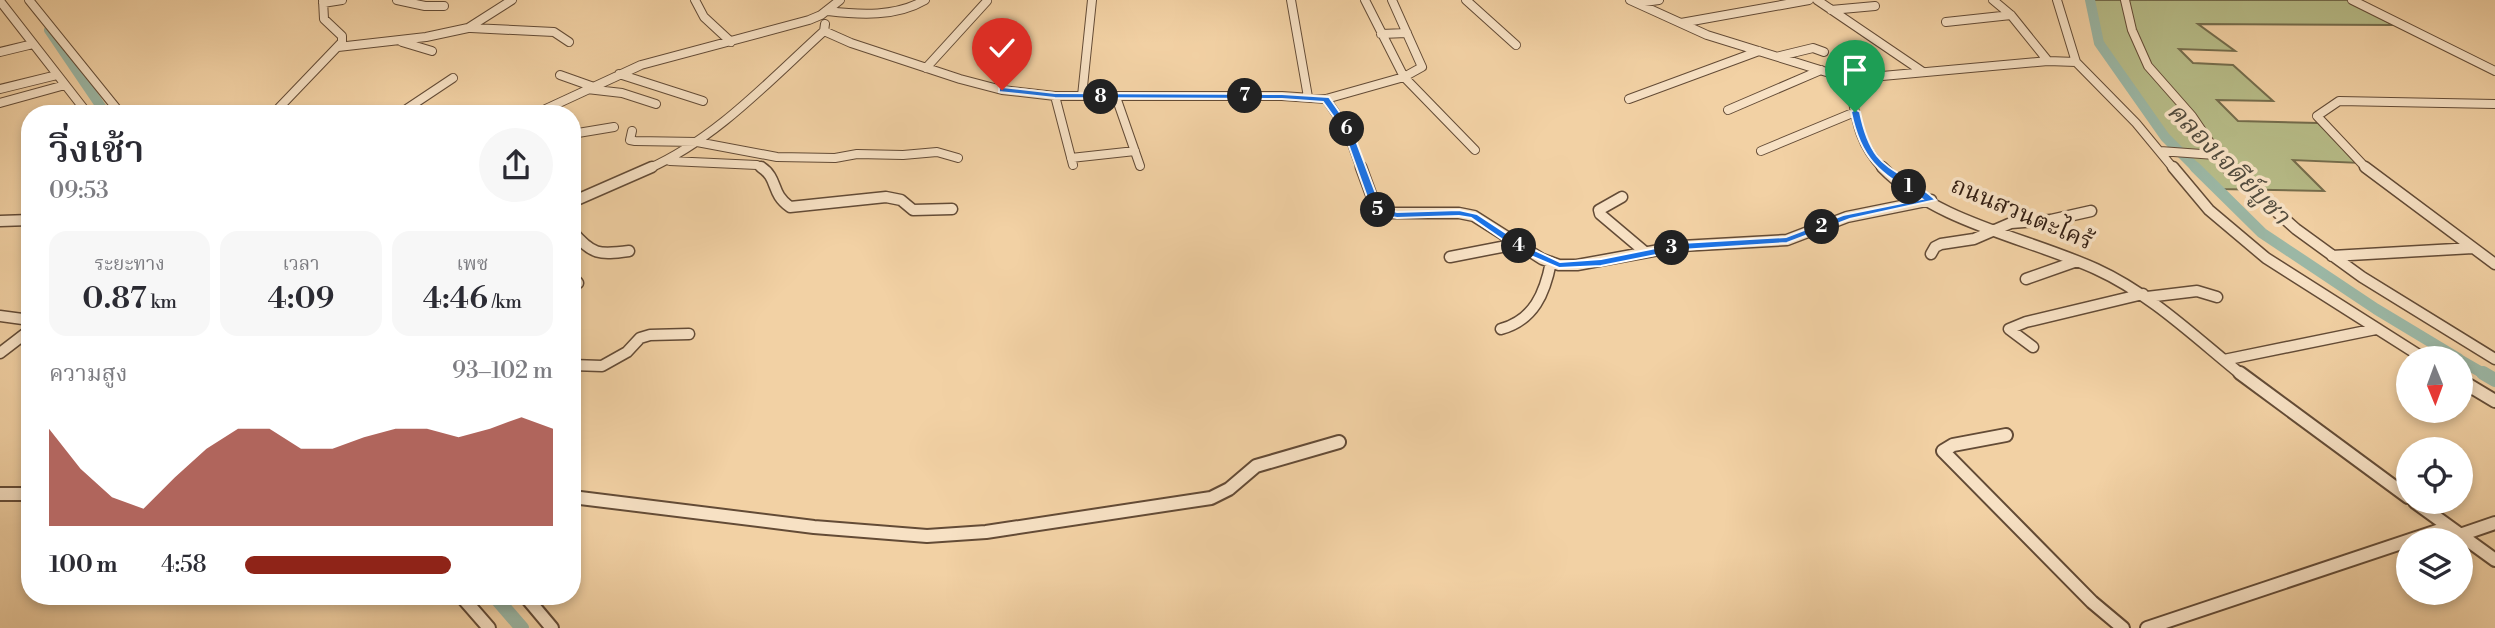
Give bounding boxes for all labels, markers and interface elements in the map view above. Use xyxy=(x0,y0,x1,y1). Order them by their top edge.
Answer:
pin xyxy=(972,18,1032,90)
icon: check xyxy=(983,29,1021,67)
pin xyxy=(1825,40,1885,112)
icon: arrive xyxy=(1836,51,1874,89)
pin: 7 xyxy=(1228,78,1262,114)
pin: 8 xyxy=(1084,80,1118,114)
text: 7 xyxy=(1239,83,1250,107)
text: 8 xyxy=(1094,84,1107,108)
water label: คลองเจดีย์บูชา xyxy=(2160,96,2297,232)
pin: 6 xyxy=(1330,111,1364,146)
text: 6 xyxy=(1341,116,1352,140)
text: วิ่งเช้า xyxy=(49,127,144,174)
button: share xyxy=(479,128,553,202)
street label: ถนนสวนตะไคร้ xyxy=(1946,167,2099,257)
pin: 1 xyxy=(1892,170,1926,204)
text: 1 xyxy=(1904,174,1913,198)
text: 09:53 xyxy=(49,177,109,205)
pin: 5 xyxy=(1360,192,1396,228)
text: 5 xyxy=(1372,197,1383,221)
pin: 2 xyxy=(1804,210,1840,244)
text: 2 xyxy=(1816,214,1827,238)
pin: 4 xyxy=(1502,229,1536,264)
pin: 3 xyxy=(1654,230,1690,266)
text: 4 xyxy=(1512,233,1525,257)
text: 3 xyxy=(1666,235,1677,259)
text: ระยะทาง xyxy=(95,252,165,276)
text: เวลา xyxy=(282,252,320,276)
text: เพซ xyxy=(456,252,488,276)
text: 0.87 xyxy=(82,280,146,318)
text: 4:09 xyxy=(268,280,334,318)
text: 4:46 xyxy=(423,280,488,318)
text: km xyxy=(146,290,177,314)
text: /km xyxy=(488,290,522,314)
north arrow xyxy=(2396,346,2473,424)
map controls xyxy=(2396,346,2473,605)
text: 93–102 m xyxy=(452,357,553,385)
text: ความสูง xyxy=(49,360,127,388)
button: locate xyxy=(2396,437,2473,514)
button: layers xyxy=(2396,528,2473,605)
text: 100 m xyxy=(49,551,117,579)
text: 4:58 xyxy=(161,551,207,579)

